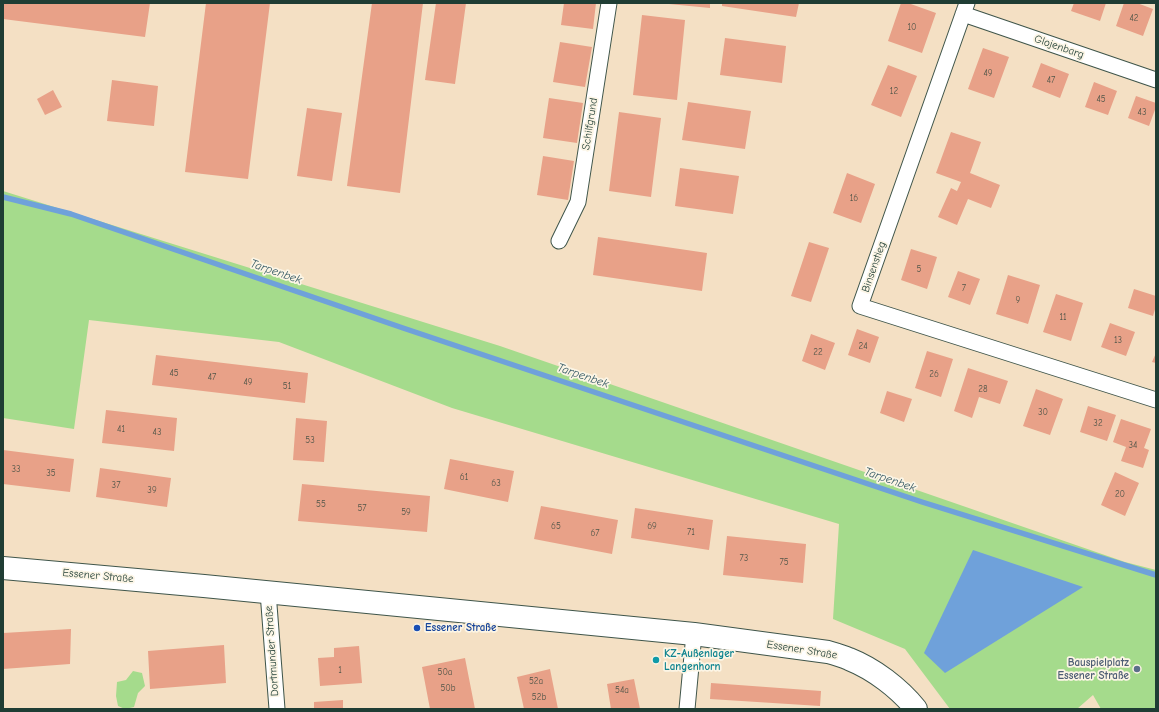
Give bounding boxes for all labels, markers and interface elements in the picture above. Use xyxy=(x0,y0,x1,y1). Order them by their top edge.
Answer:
house number: 42 xyxy=(1129,13,1139,23)
house number: 10 xyxy=(907,22,917,32)
street label: Glojenbarg xyxy=(1032,32,1086,62)
house number: 49 xyxy=(983,68,993,78)
house number: 47 xyxy=(1047,75,1055,85)
house number: 12 xyxy=(890,86,898,96)
house number: 45 xyxy=(1096,94,1106,104)
street label: Schilfgrund xyxy=(579,97,601,151)
house number: 43 xyxy=(1138,107,1146,117)
house number: 16 xyxy=(850,193,858,203)
street label: Binsenstieg xyxy=(859,240,889,294)
water label: Tarpenbek xyxy=(248,256,304,288)
house number: 5 xyxy=(917,264,921,274)
house number: 7 xyxy=(962,283,966,293)
house number: 9 xyxy=(1016,295,1020,305)
house number: 11 xyxy=(1059,312,1067,322)
house number: 13 xyxy=(1114,335,1122,345)
house number: 24 xyxy=(858,341,868,351)
house number: 22 xyxy=(813,347,823,357)
water label: Tarpenbek xyxy=(555,360,611,392)
house number: 45 xyxy=(169,368,179,378)
house number: 26 xyxy=(929,369,939,379)
house number: 47 xyxy=(208,372,216,382)
house number: 49 xyxy=(243,377,253,387)
house number: 51 xyxy=(283,381,291,391)
house number: 28 xyxy=(978,384,988,394)
house number: 30 xyxy=(1038,407,1048,417)
house number: 32 xyxy=(1093,418,1103,428)
house number: 41 xyxy=(117,424,125,434)
house number: 43 xyxy=(153,427,161,437)
house number: 53 xyxy=(305,435,315,445)
house number: 34 xyxy=(1129,440,1137,450)
house number: 33 xyxy=(11,464,21,474)
water label: Tarpenbek xyxy=(862,464,918,496)
house number: 35 xyxy=(46,468,56,478)
house number: 61 xyxy=(460,472,468,482)
house number: 63 xyxy=(491,478,501,488)
house number: 37 xyxy=(112,480,120,490)
house number: 39 xyxy=(147,485,157,495)
house number: 20 xyxy=(1115,489,1125,499)
house number: 55 xyxy=(316,499,326,509)
house number: 57 xyxy=(357,503,367,513)
house number: 59 xyxy=(401,507,411,517)
house number: 65 xyxy=(551,521,561,531)
house number: 69 xyxy=(647,521,657,531)
house number: 71 xyxy=(687,527,695,537)
house number: 67 xyxy=(590,528,600,538)
house number: 73 xyxy=(740,553,748,563)
house number: 75 xyxy=(779,557,789,567)
street label: Essener Straße xyxy=(62,566,134,586)
street label: Dortmunder Straße xyxy=(262,605,282,697)
place label: Essener Straße xyxy=(425,621,496,635)
marker: Essener Straße xyxy=(412,623,422,633)
street label: Essener Straße xyxy=(766,638,838,662)
place label: KZ-Außenlager Langenhorn xyxy=(664,647,734,673)
marker: KZ-Außenlager Langenhorn xyxy=(651,655,661,665)
place label: Bauspielplatz Essener Straße xyxy=(1058,656,1129,682)
marker: Bauspielplatz Essener Straße xyxy=(1132,664,1142,674)
house number: 1 xyxy=(338,665,342,675)
house number: 50a xyxy=(437,667,453,677)
house number: 52a xyxy=(529,676,543,686)
house number: 50b xyxy=(440,683,456,693)
house number: 54a xyxy=(615,685,629,695)
house number: 52b xyxy=(532,692,546,702)

